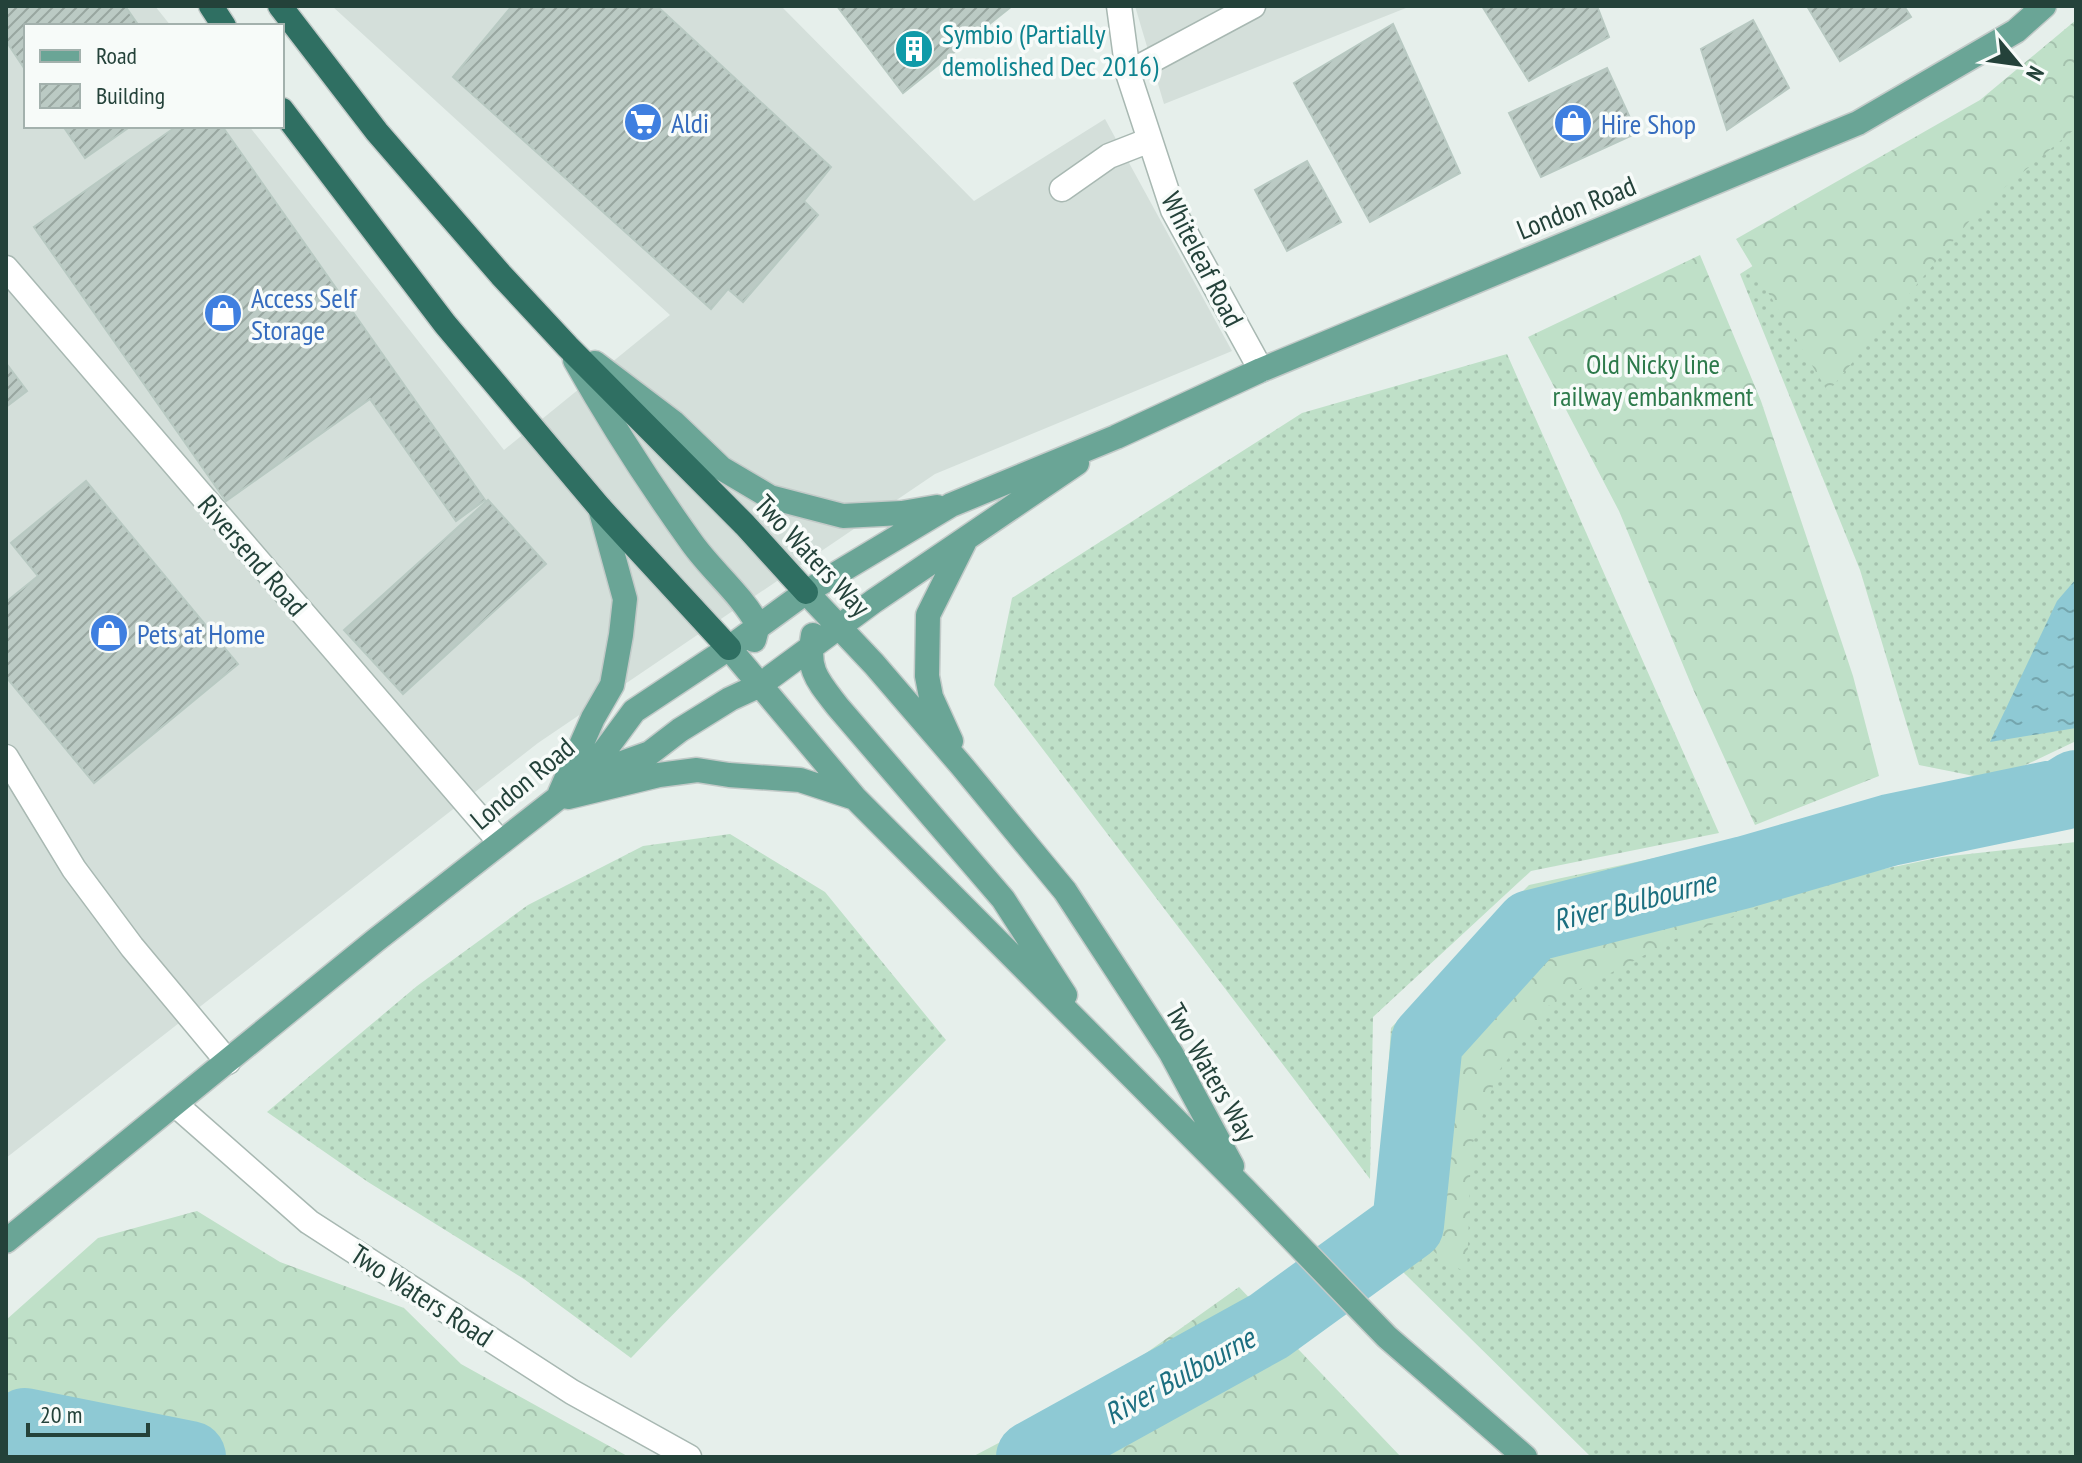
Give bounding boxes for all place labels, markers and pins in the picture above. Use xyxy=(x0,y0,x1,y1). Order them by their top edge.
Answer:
place label: Symbio (Partially demolished Dec 2016) xyxy=(942,15,1159,84)
building icon: Symbio (Partially demolished Dec 2016) xyxy=(893,28,935,70)
supermarket icon: Aldi xyxy=(622,101,664,143)
shop icon: Hire Shop xyxy=(1552,102,1594,144)
place label: Aldi xyxy=(671,104,709,141)
place label: Hire Shop xyxy=(1601,105,1696,142)
place label: Access Self Storage xyxy=(251,279,358,348)
shop icon: Access Self Storage xyxy=(202,292,244,334)
shop icon: Pets at Home xyxy=(88,612,130,654)
place label: Pets at Home xyxy=(137,615,265,652)

